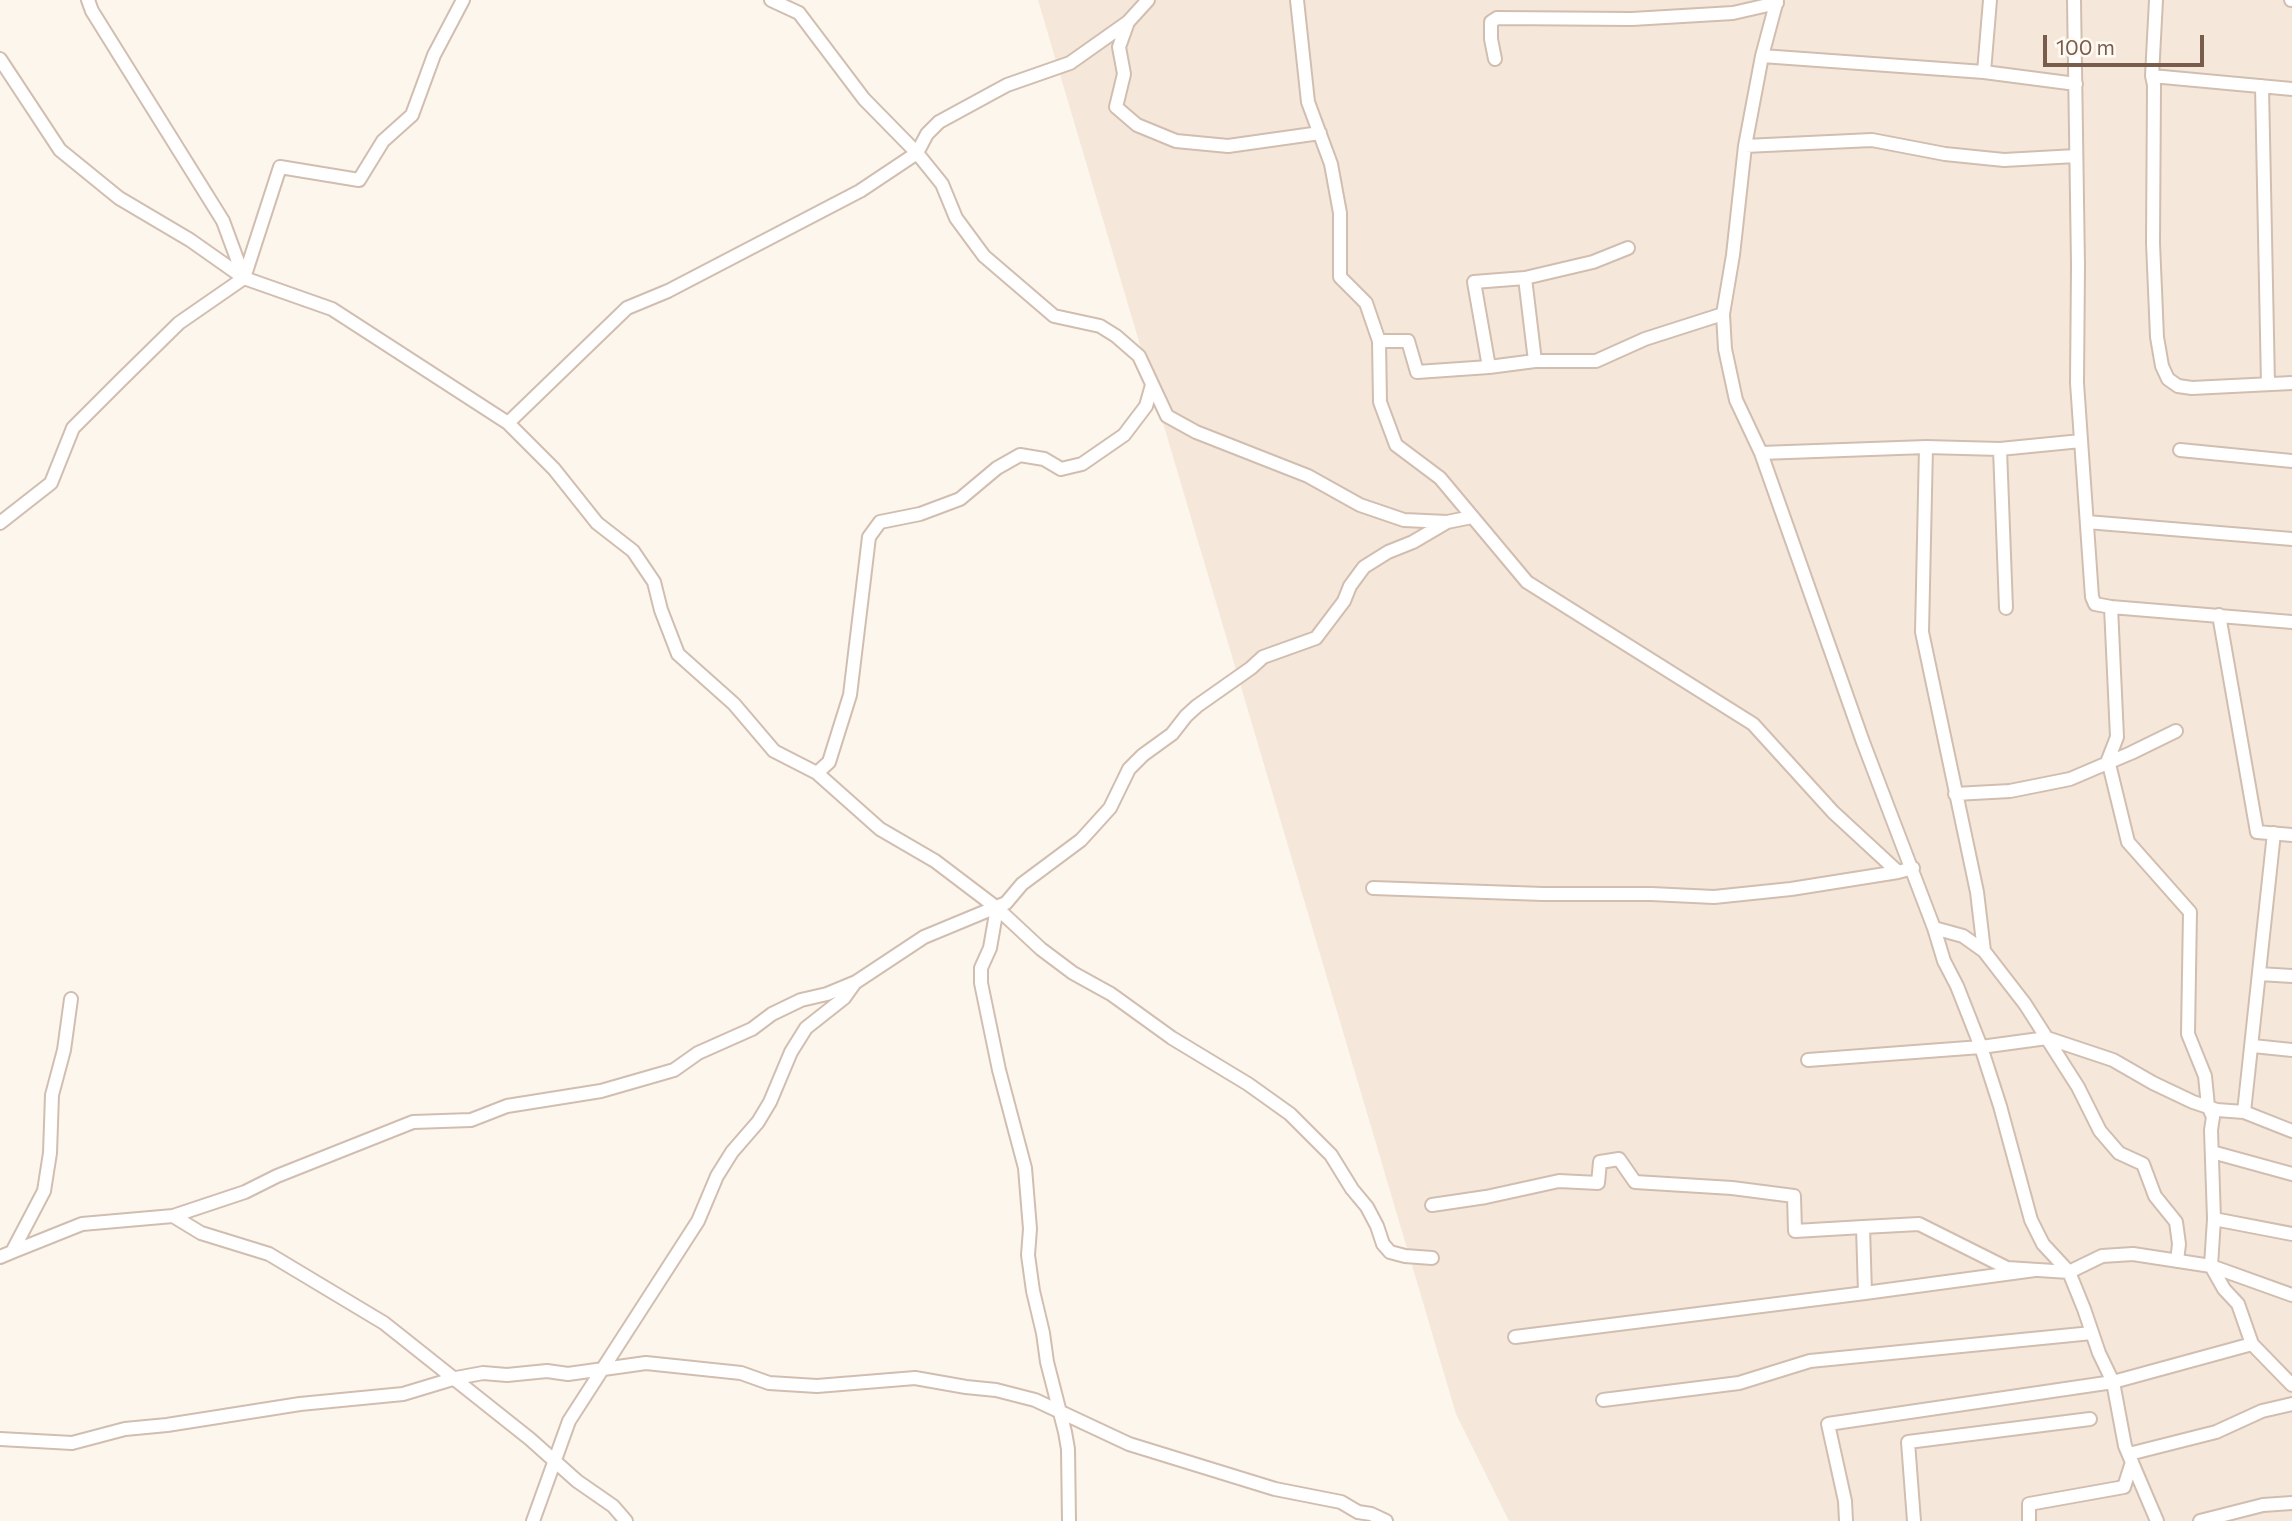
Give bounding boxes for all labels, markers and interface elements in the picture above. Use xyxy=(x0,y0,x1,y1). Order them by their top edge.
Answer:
scale bar xyxy=(2047,21,2208,65)
text: 100 m xyxy=(2056,34,2115,59)

